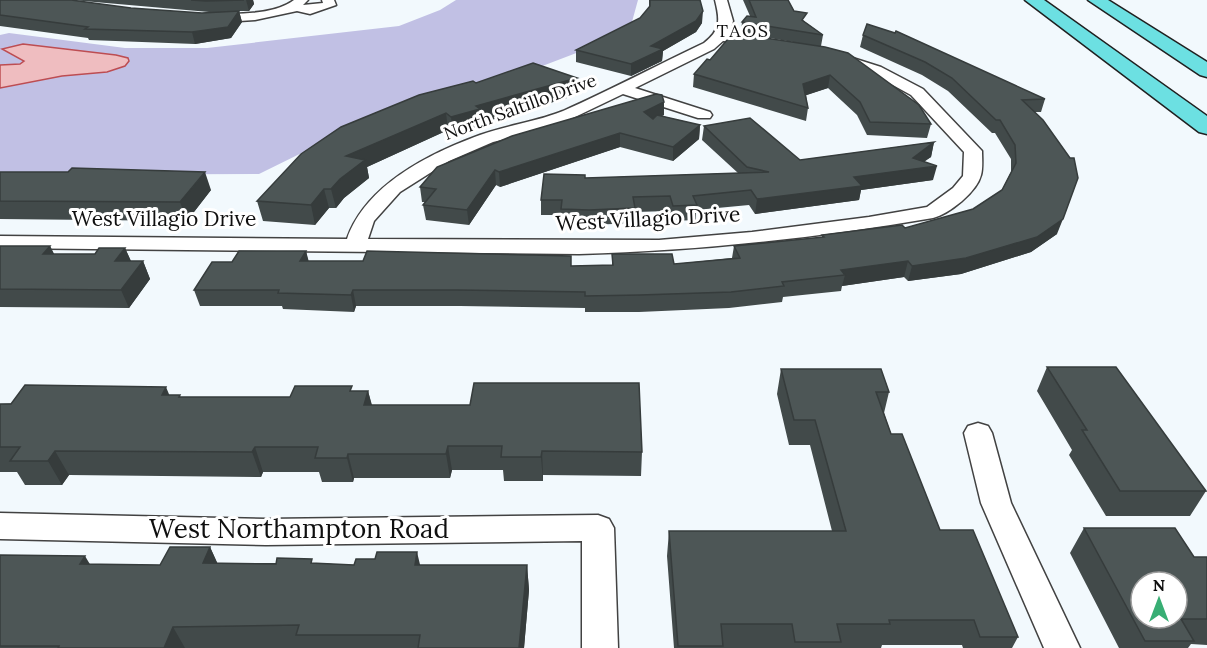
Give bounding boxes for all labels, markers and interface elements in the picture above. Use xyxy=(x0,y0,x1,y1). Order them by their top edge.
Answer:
district label: TAOS xyxy=(717,19,769,42)
street label: North Saltillo Drive xyxy=(440,68,600,145)
street label: West Villagio Drive xyxy=(555,200,741,237)
street label: West Villagio Drive xyxy=(72,205,256,232)
street label: West Northampton Road xyxy=(149,512,449,545)
north arrow xyxy=(1129,570,1189,630)
text: N xyxy=(1153,575,1165,595)

